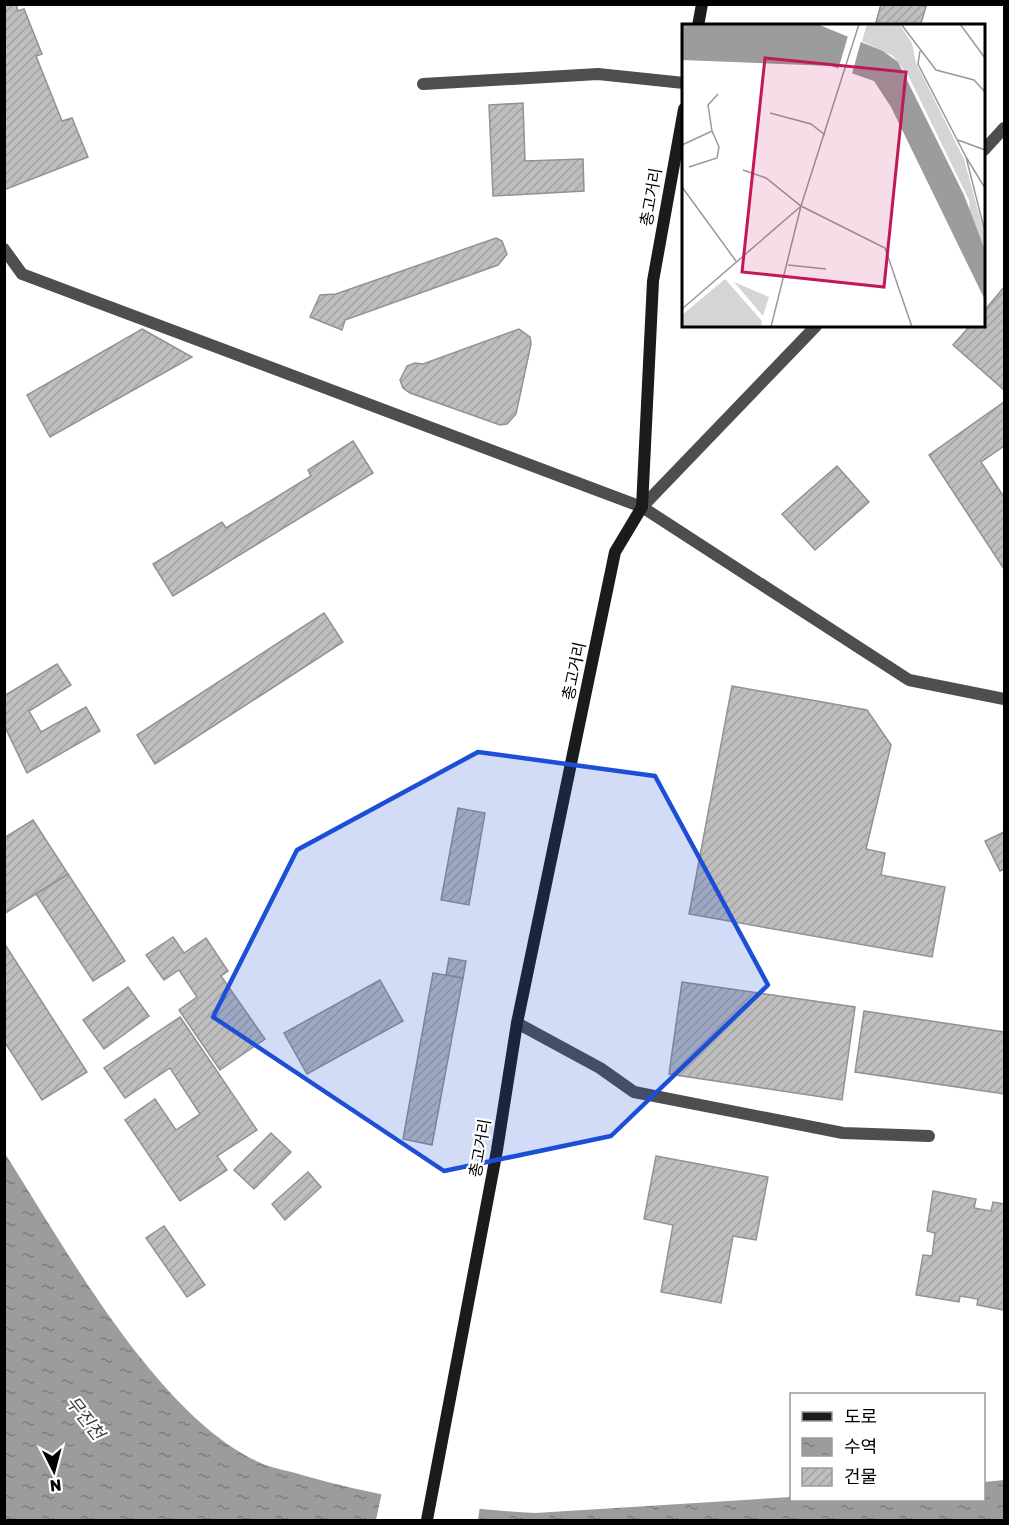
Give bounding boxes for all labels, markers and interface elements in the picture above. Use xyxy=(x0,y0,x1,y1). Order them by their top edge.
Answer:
inset map xyxy=(682,24,985,327)
street label: 총고거리 xyxy=(637,166,665,228)
street label: 총고거리 xyxy=(559,640,589,702)
street label: 총고거리 xyxy=(466,1117,494,1179)
water label: 무진천 xyxy=(61,1392,110,1446)
legend xyxy=(790,1393,985,1501)
text: 도로 xyxy=(844,1406,877,1428)
text: 수역 xyxy=(844,1436,877,1458)
north arrow xyxy=(24,1441,84,1501)
text: 건물 xyxy=(844,1466,877,1488)
text: N xyxy=(49,1475,62,1495)

